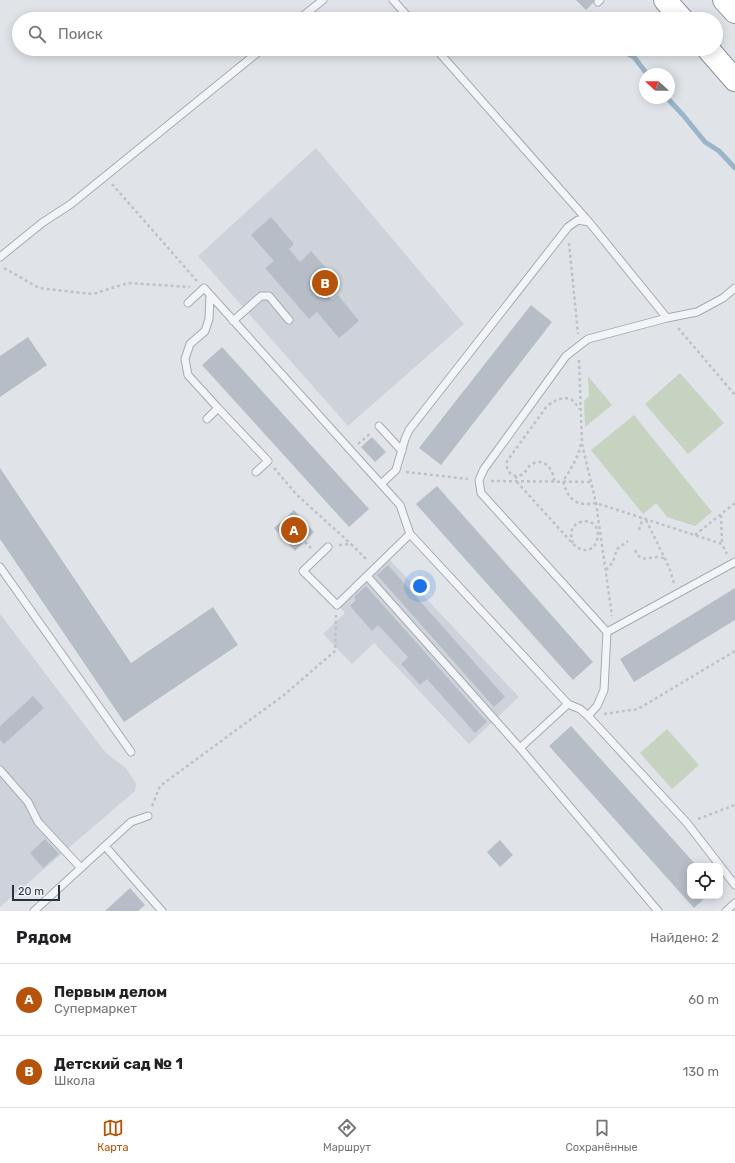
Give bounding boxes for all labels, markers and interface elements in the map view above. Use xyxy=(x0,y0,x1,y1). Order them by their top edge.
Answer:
search box xyxy=(12,12,723,56)
icon: search xyxy=(26,23,48,45)
text: Поиск xyxy=(58,25,103,43)
north arrow xyxy=(639,68,675,104)
pin: B xyxy=(312,268,338,298)
pin: A xyxy=(281,515,307,545)
your location xyxy=(410,576,430,596)
map controls xyxy=(687,863,723,899)
button: locate xyxy=(687,863,723,899)
scale bar xyxy=(12,883,60,902)
text: 20 m xyxy=(18,885,44,898)
text: Рядом xyxy=(16,927,72,947)
text: Найдено: 2 xyxy=(650,930,719,945)
text: Первым делом xyxy=(54,983,167,1001)
text: A xyxy=(24,992,34,1007)
text: 60 m xyxy=(688,992,719,1007)
text: Супермаркет xyxy=(54,1001,137,1016)
text: Детский сад № 1 xyxy=(54,1055,183,1073)
text: B xyxy=(24,1064,34,1079)
text: 130 m xyxy=(683,1064,719,1079)
text: Школа xyxy=(54,1073,95,1088)
tab: Карта xyxy=(97,1117,129,1154)
tab: Маршрут xyxy=(323,1117,371,1154)
tab: Сохранённые xyxy=(565,1117,638,1154)

